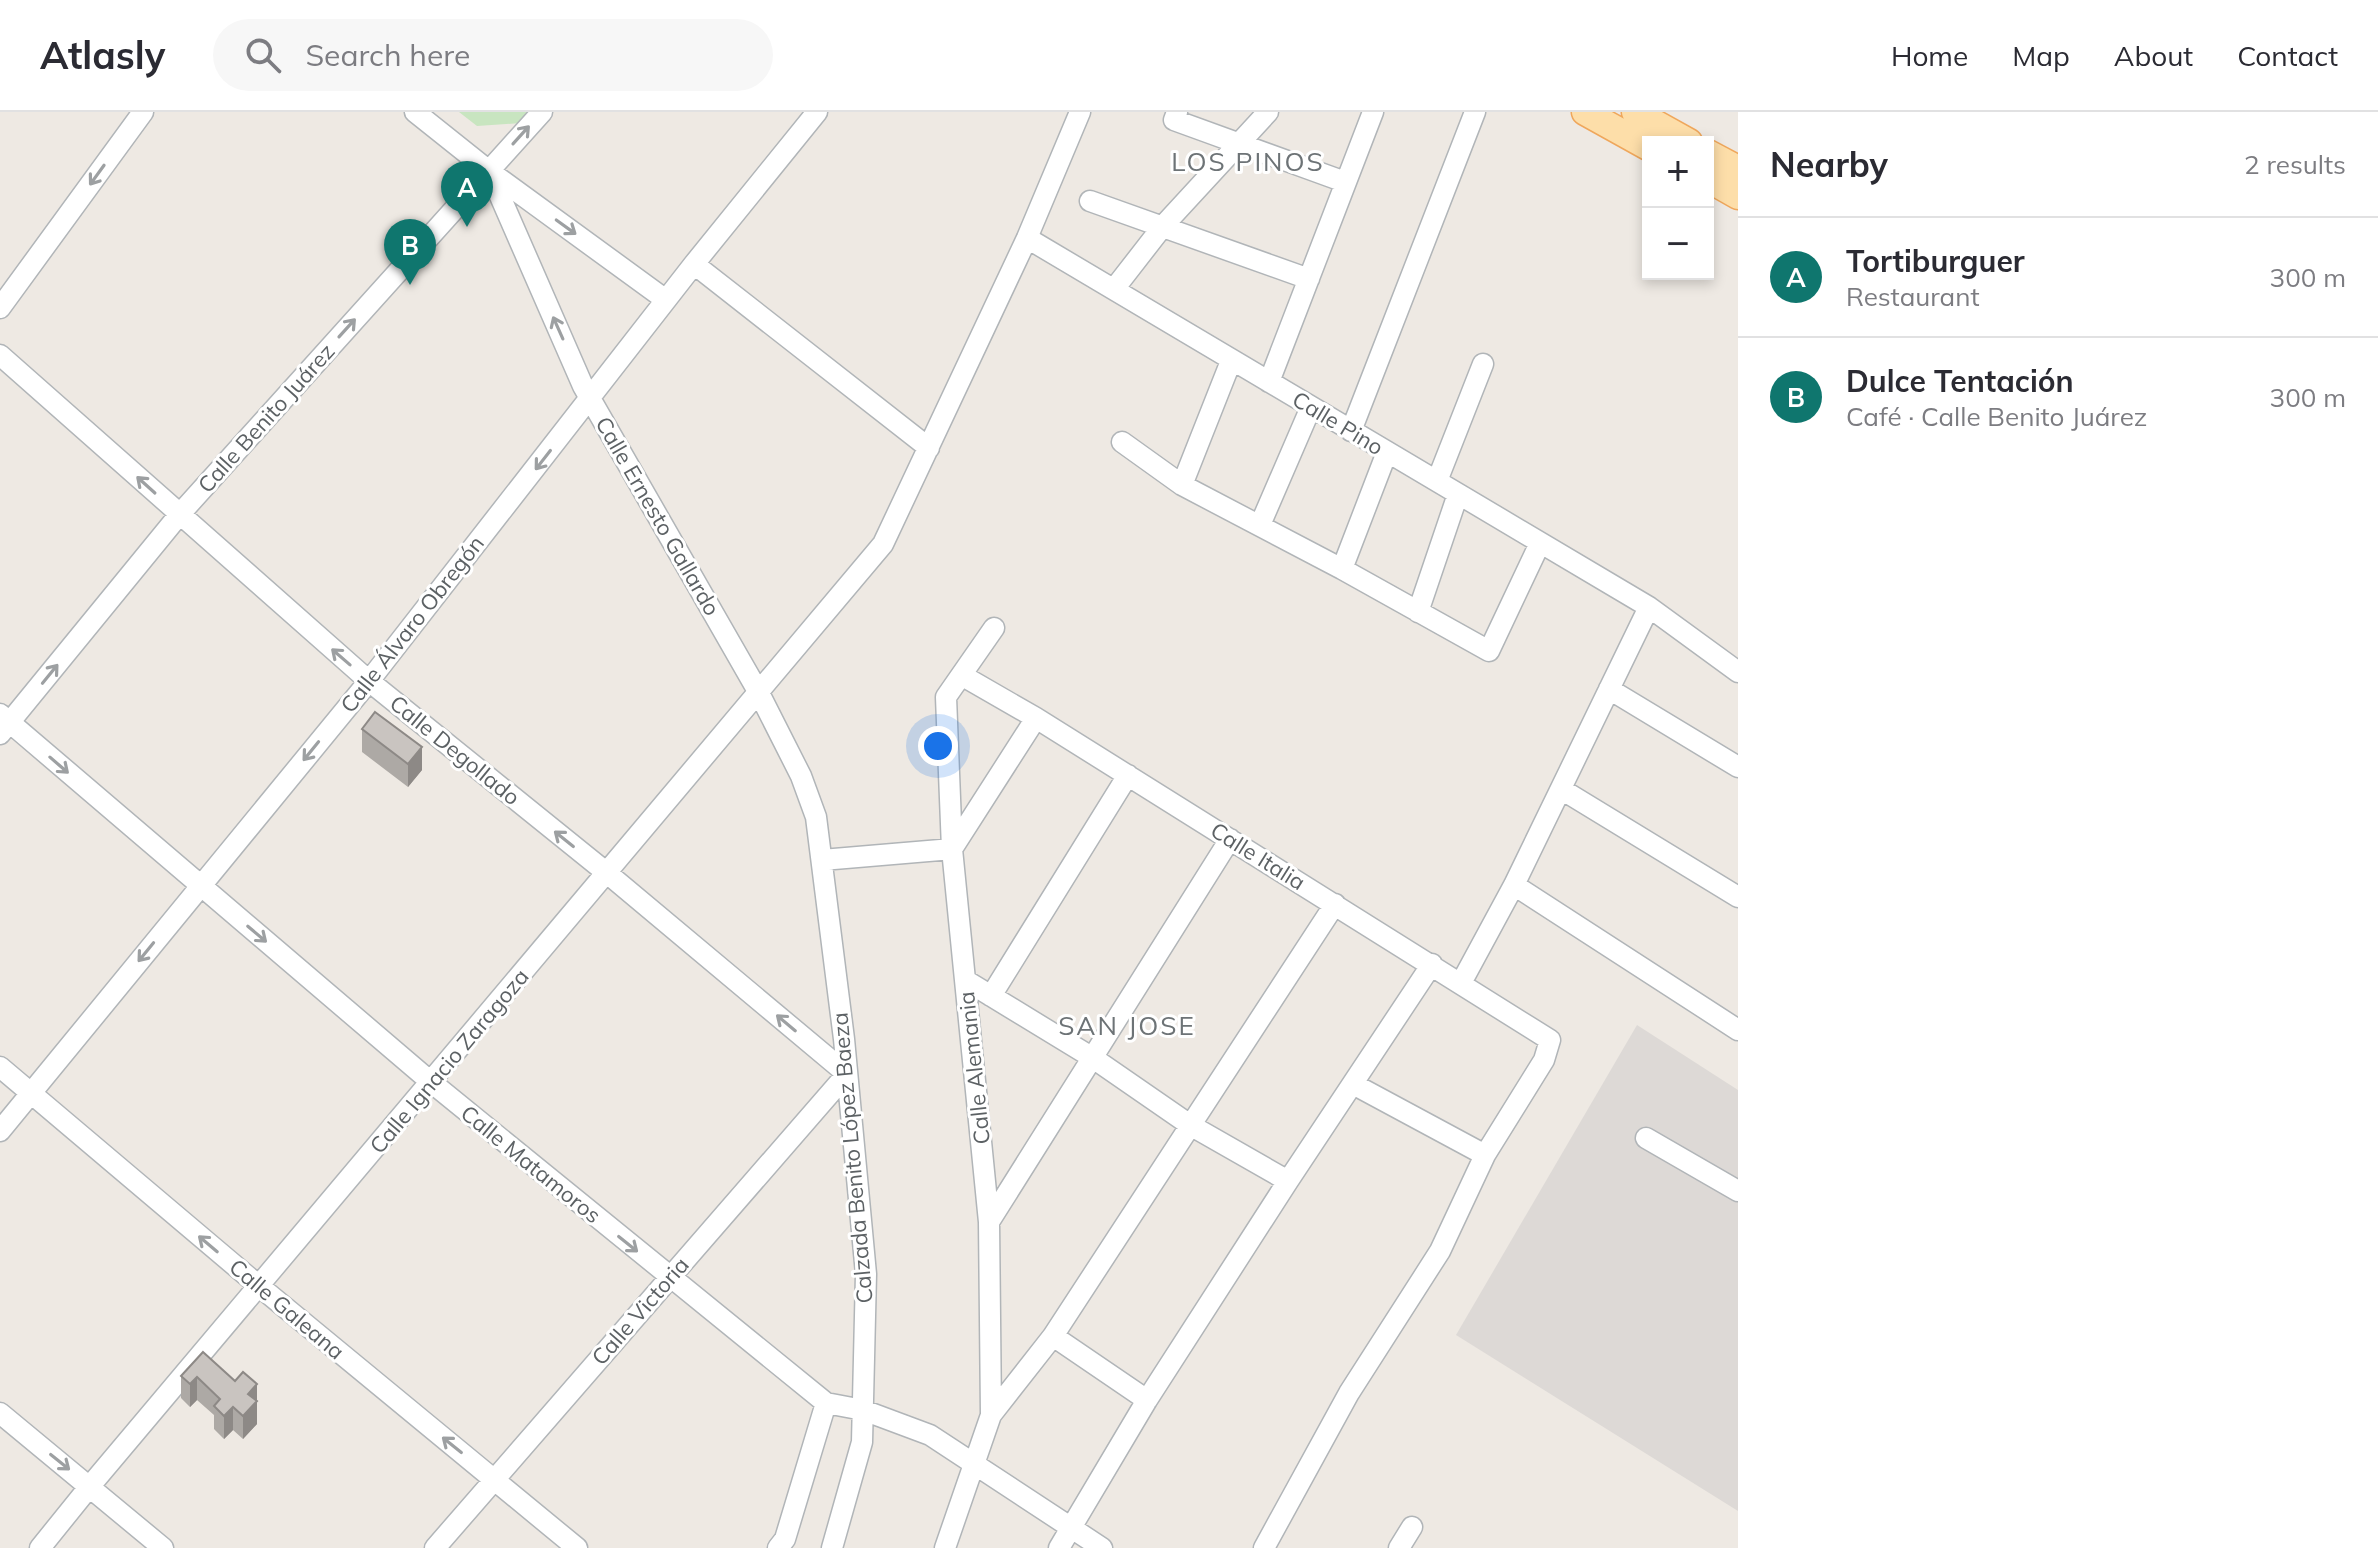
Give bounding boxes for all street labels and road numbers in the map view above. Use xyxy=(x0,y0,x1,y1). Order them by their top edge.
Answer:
street label: Calle Benito Juárez xyxy=(192,338,340,498)
street label: Calle Pino xyxy=(1287,385,1389,461)
street label: Calle Ernesto Gallardo xyxy=(590,412,726,620)
street label: Calle Álvaro Obregón xyxy=(334,530,490,718)
street label: Calle Degollado xyxy=(384,689,526,811)
street label: Calle Italia xyxy=(1205,816,1311,896)
street label: Calle Ignacio Zaragoza xyxy=(363,963,535,1159)
street label: Calle Alemania xyxy=(952,990,996,1146)
street label: Calzada Benito López Baeza xyxy=(825,1011,879,1305)
street label: Calle Matamoros xyxy=(455,1099,607,1229)
street label: Calle Victoria xyxy=(585,1251,695,1371)
street label: Calle Galeana xyxy=(224,1253,350,1365)

